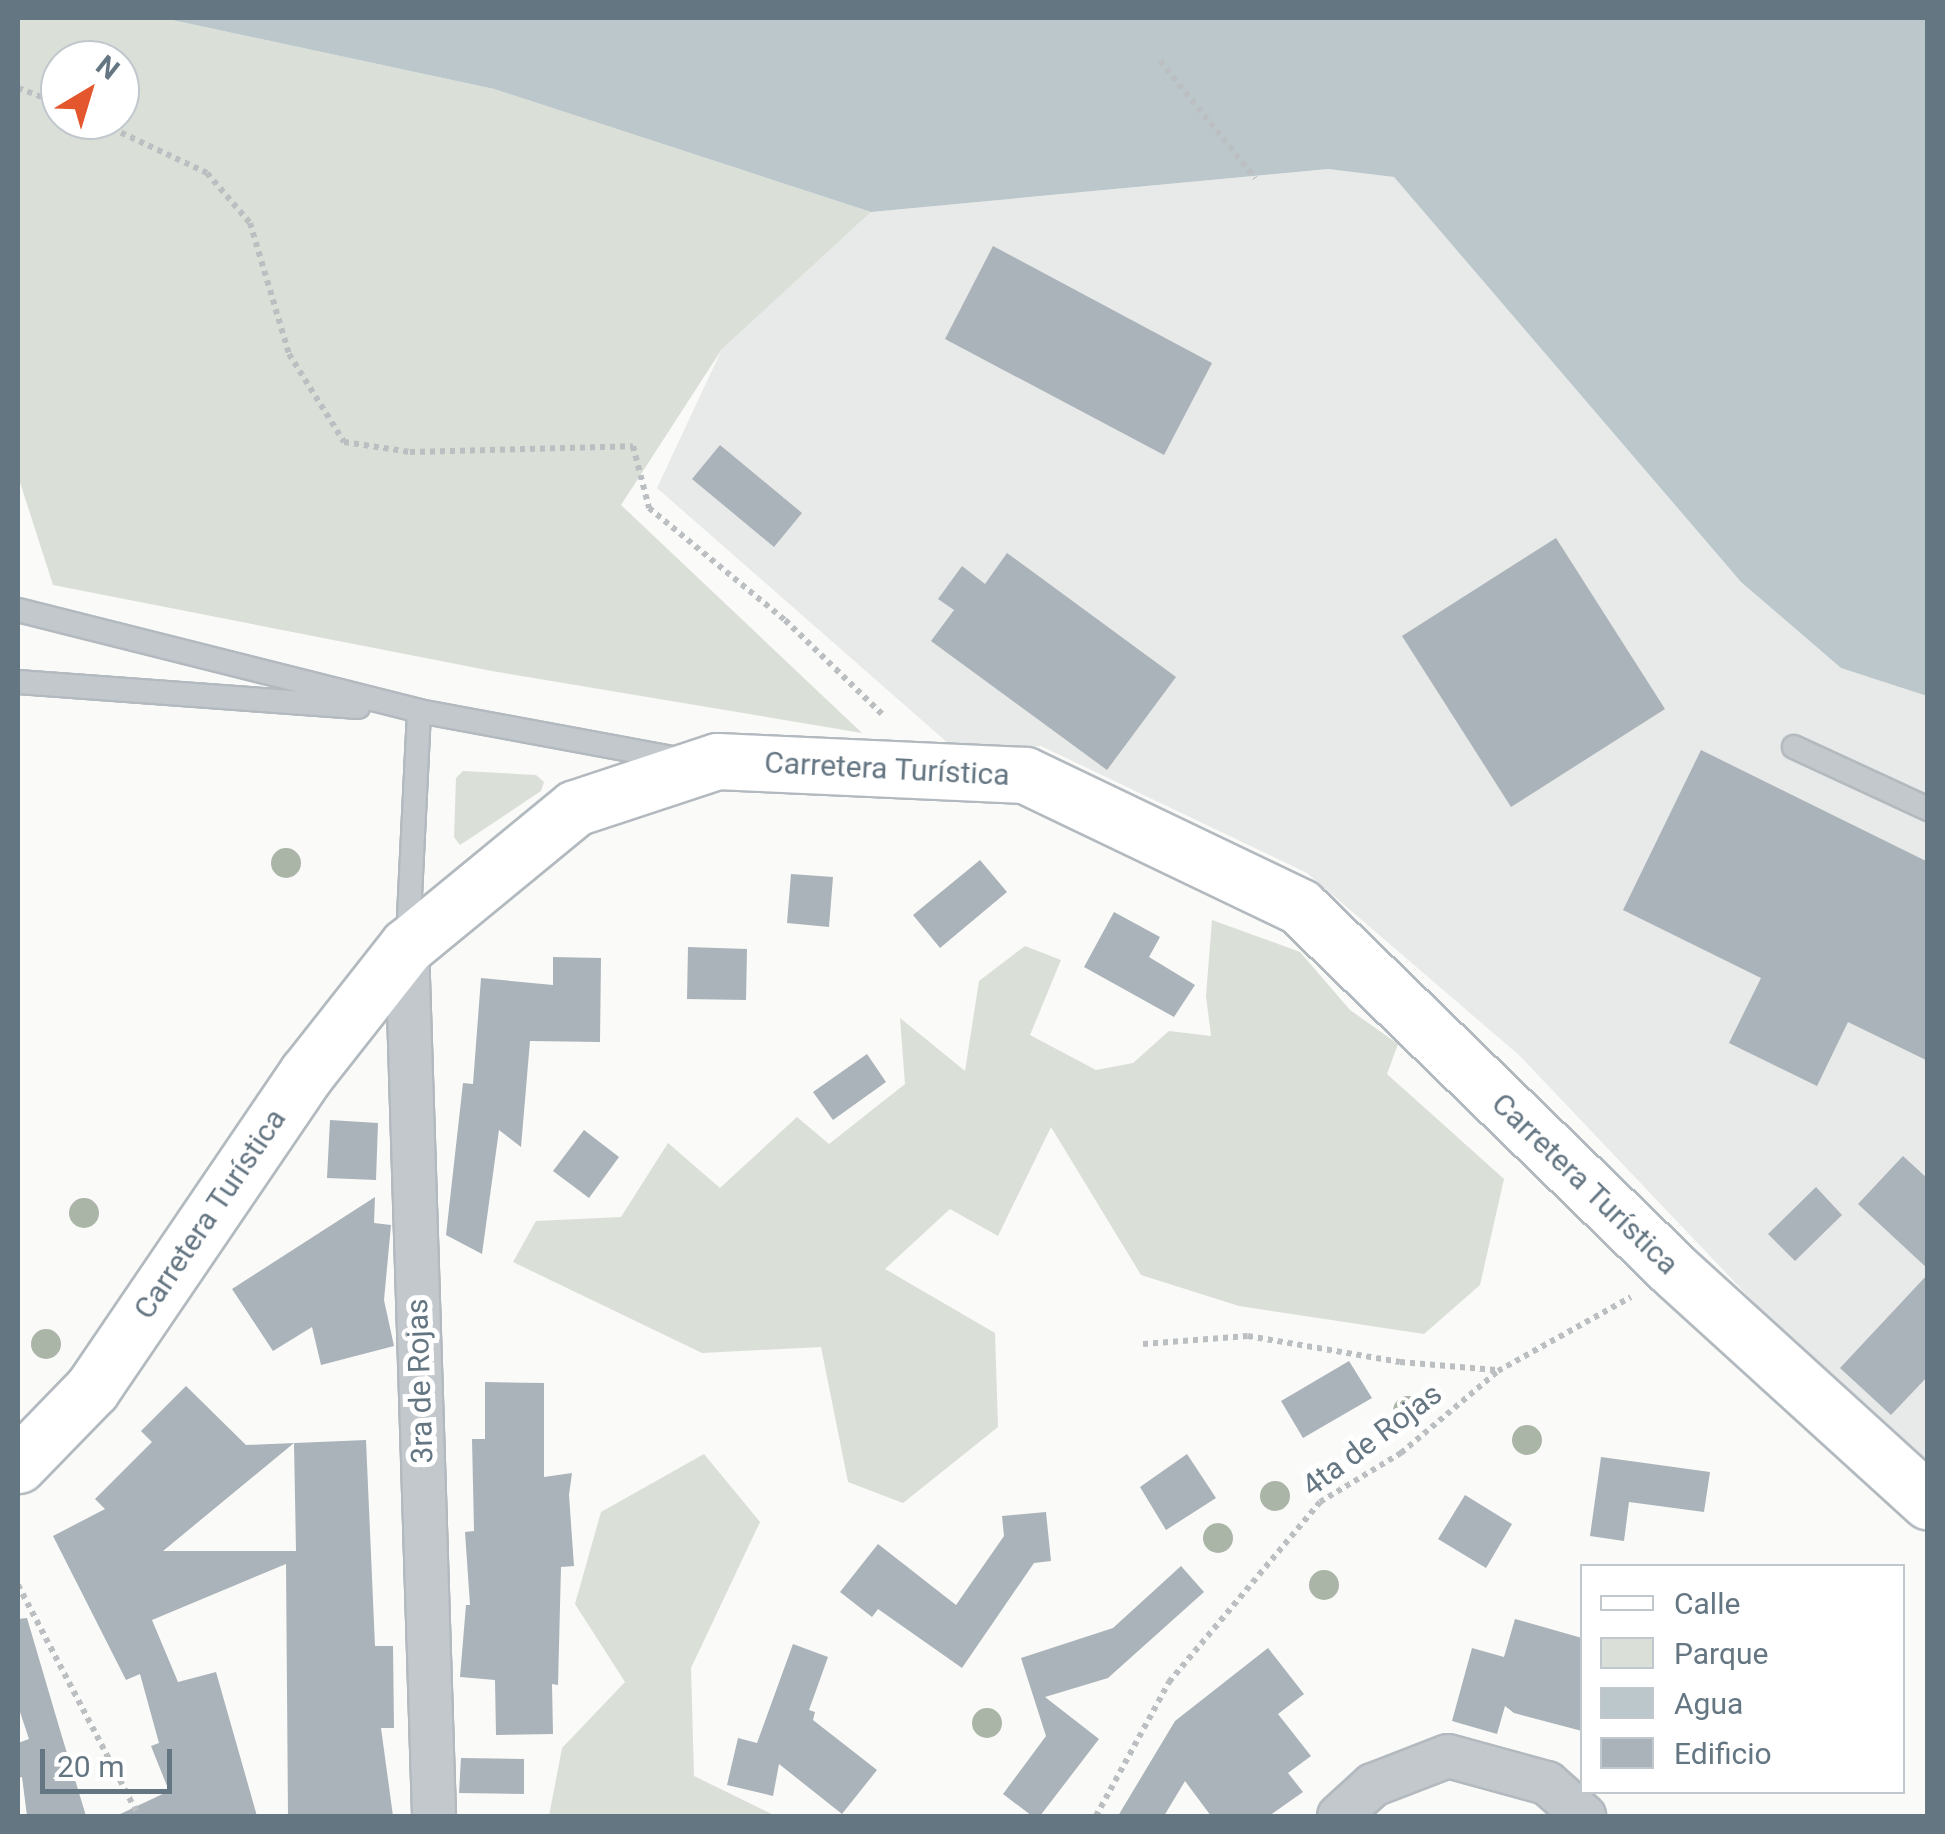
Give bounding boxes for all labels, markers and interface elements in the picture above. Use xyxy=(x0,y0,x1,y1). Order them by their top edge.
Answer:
north arrow xyxy=(40,40,140,140)
text: N xyxy=(90,48,125,87)
street label: Carretera Turística xyxy=(763,745,1011,793)
street label: Carretera Turística xyxy=(1484,1086,1686,1282)
street label: Carretera Turística xyxy=(126,1102,294,1326)
street label: 3ra de Rojas xyxy=(399,1298,441,1464)
street label: 4ta de Rojas xyxy=(1295,1376,1449,1504)
legend xyxy=(1580,1564,1905,1794)
text: Calle xyxy=(1674,1586,1740,1621)
text: Parque xyxy=(1674,1636,1768,1671)
text: Agua xyxy=(1674,1686,1743,1721)
scale bar xyxy=(45,1729,178,1791)
text: Edificio xyxy=(1674,1736,1772,1771)
text: 20 m xyxy=(57,1749,124,1784)

